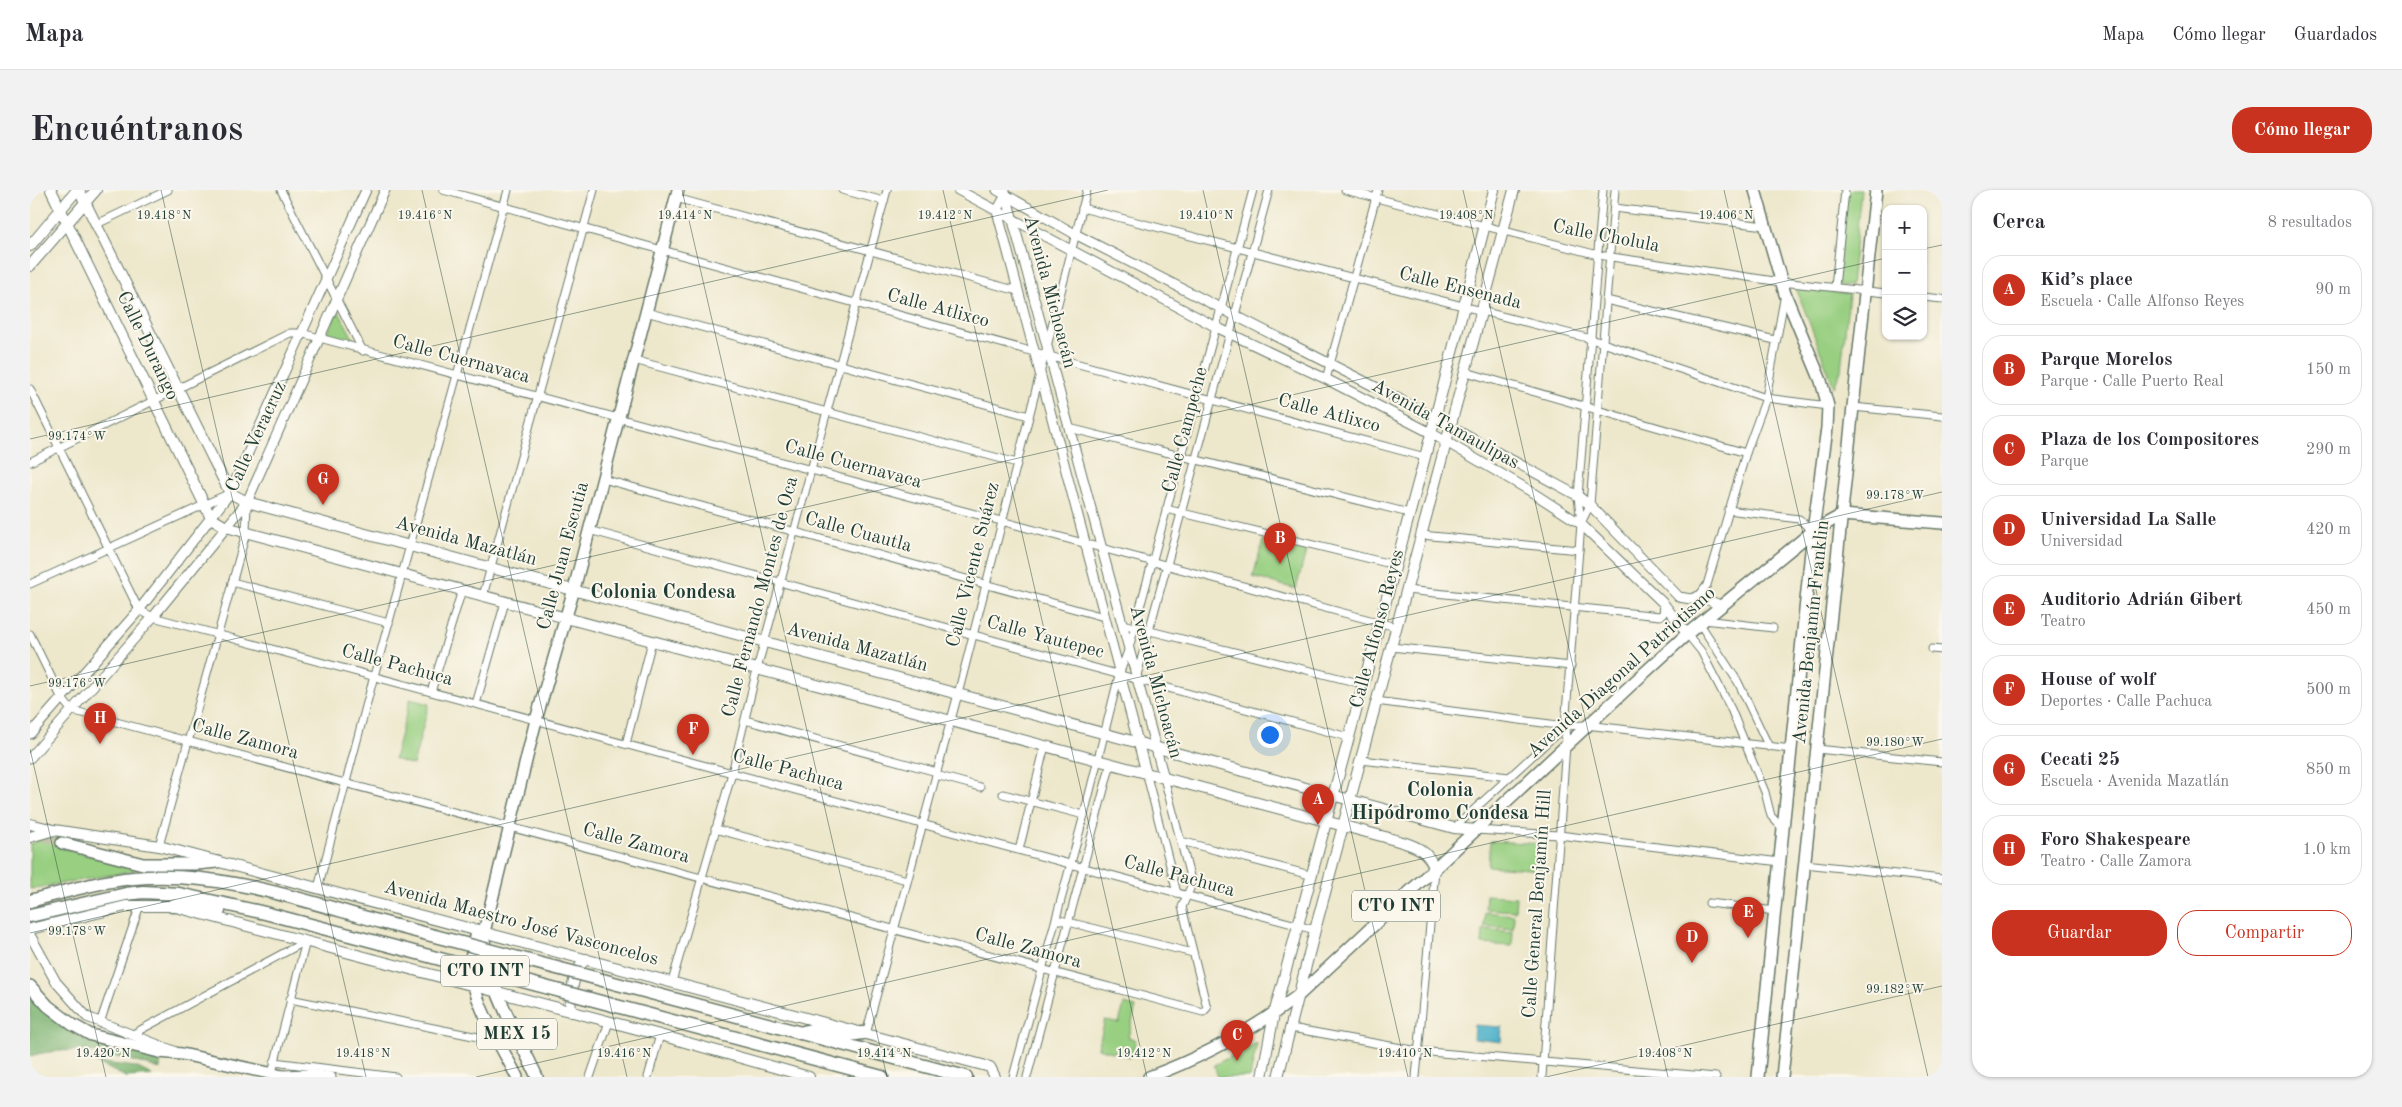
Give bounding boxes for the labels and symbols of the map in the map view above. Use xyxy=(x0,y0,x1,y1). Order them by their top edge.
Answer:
text: 19.418°N xyxy=(137,210,191,222)
text: 19.416°N xyxy=(398,210,452,222)
text: 19.414°N xyxy=(658,210,712,222)
text: 19.412°N xyxy=(918,210,972,222)
text: 19.410°N xyxy=(1179,210,1233,222)
text: 19.408°N xyxy=(1439,210,1493,222)
text: 19.406°N xyxy=(1699,210,1753,222)
street label: Avenida Michoacán xyxy=(1019,213,1079,371)
street label: Calle Cholula xyxy=(1551,217,1662,257)
street label: Calle Ensenada xyxy=(1397,265,1524,314)
street label: Calle Atlixco xyxy=(885,286,991,332)
street label: Calle Durango xyxy=(112,289,182,403)
street label: Calle Cuernavaca xyxy=(390,333,532,388)
street label: Calle Campeche xyxy=(1160,365,1212,495)
street label: Avenida Tamaulipas xyxy=(1368,377,1522,473)
street label: Calle Veracruz xyxy=(223,379,291,495)
street label: Calle Atlixco xyxy=(1276,391,1382,437)
text: 99.174°W xyxy=(48,431,106,443)
street label: Calle Cuernavaca xyxy=(782,438,924,493)
pin: G xyxy=(307,464,339,505)
street label: Calle Fernando Montes de Oca xyxy=(720,474,802,719)
street label: Calle Juan Escutia xyxy=(535,479,593,632)
street label: Calle Vicente Suárez xyxy=(944,480,1004,650)
text: 99.178°W xyxy=(1866,490,1924,502)
street label: Calle Cuautla xyxy=(802,510,914,557)
street label: Avenida Mazatlán xyxy=(393,514,539,570)
street label: Avenida Benjamín Franklin xyxy=(1791,519,1833,745)
pin: B xyxy=(1264,523,1296,564)
street label: Calle Alfonso Reyes xyxy=(1348,548,1408,710)
district label: Colonia Condesa xyxy=(590,583,736,603)
street label: Avenida Diagonal Patriotismo xyxy=(1524,584,1720,762)
street label: Avenida Michoacán xyxy=(1125,603,1185,761)
street label: Calle Yautepec xyxy=(984,613,1106,663)
street label: Avenida Mazatlán xyxy=(784,620,930,676)
street label: Calle Pachuca xyxy=(339,642,455,690)
text: 99.176°W xyxy=(48,678,106,690)
pin: H xyxy=(84,703,116,744)
pin: F xyxy=(677,714,709,755)
street label: Calle Zamora xyxy=(189,717,301,764)
your location xyxy=(1257,722,1283,748)
text: 99.180°W xyxy=(1866,737,1924,749)
street label: Calle Pachuca xyxy=(730,747,846,795)
district label: Colonia Hipódromo Condesa xyxy=(1351,781,1529,824)
pin: A xyxy=(1302,784,1334,825)
street label: Calle General Benjamín Hill xyxy=(1521,789,1555,1019)
street label: Calle Zamora xyxy=(580,821,692,868)
street label: Calle Pachuca xyxy=(1121,853,1237,901)
street label: Avenida Maestro José Vasconcelos xyxy=(382,878,660,970)
road number: CTO INT xyxy=(1352,890,1440,921)
pin: E xyxy=(1732,897,1764,938)
pin: D xyxy=(1676,922,1708,963)
text: 99.178°W xyxy=(48,926,106,938)
street label: Calle Zamora xyxy=(972,926,1084,973)
road number: CTO INT xyxy=(441,956,529,986)
text: 99.182°W xyxy=(1866,984,1924,996)
road number: MEX 15 xyxy=(477,1019,557,1050)
pin: C xyxy=(1221,1020,1253,1061)
text: 19.420°N xyxy=(76,1048,130,1060)
text: 19.418°N xyxy=(336,1048,390,1060)
text: 19.416°N xyxy=(597,1048,651,1060)
text: 19.414°N xyxy=(857,1048,911,1060)
text: 19.412°N xyxy=(1117,1048,1171,1060)
text: 19.410°N xyxy=(1378,1048,1432,1060)
text: 19.408°N xyxy=(1638,1048,1692,1060)

